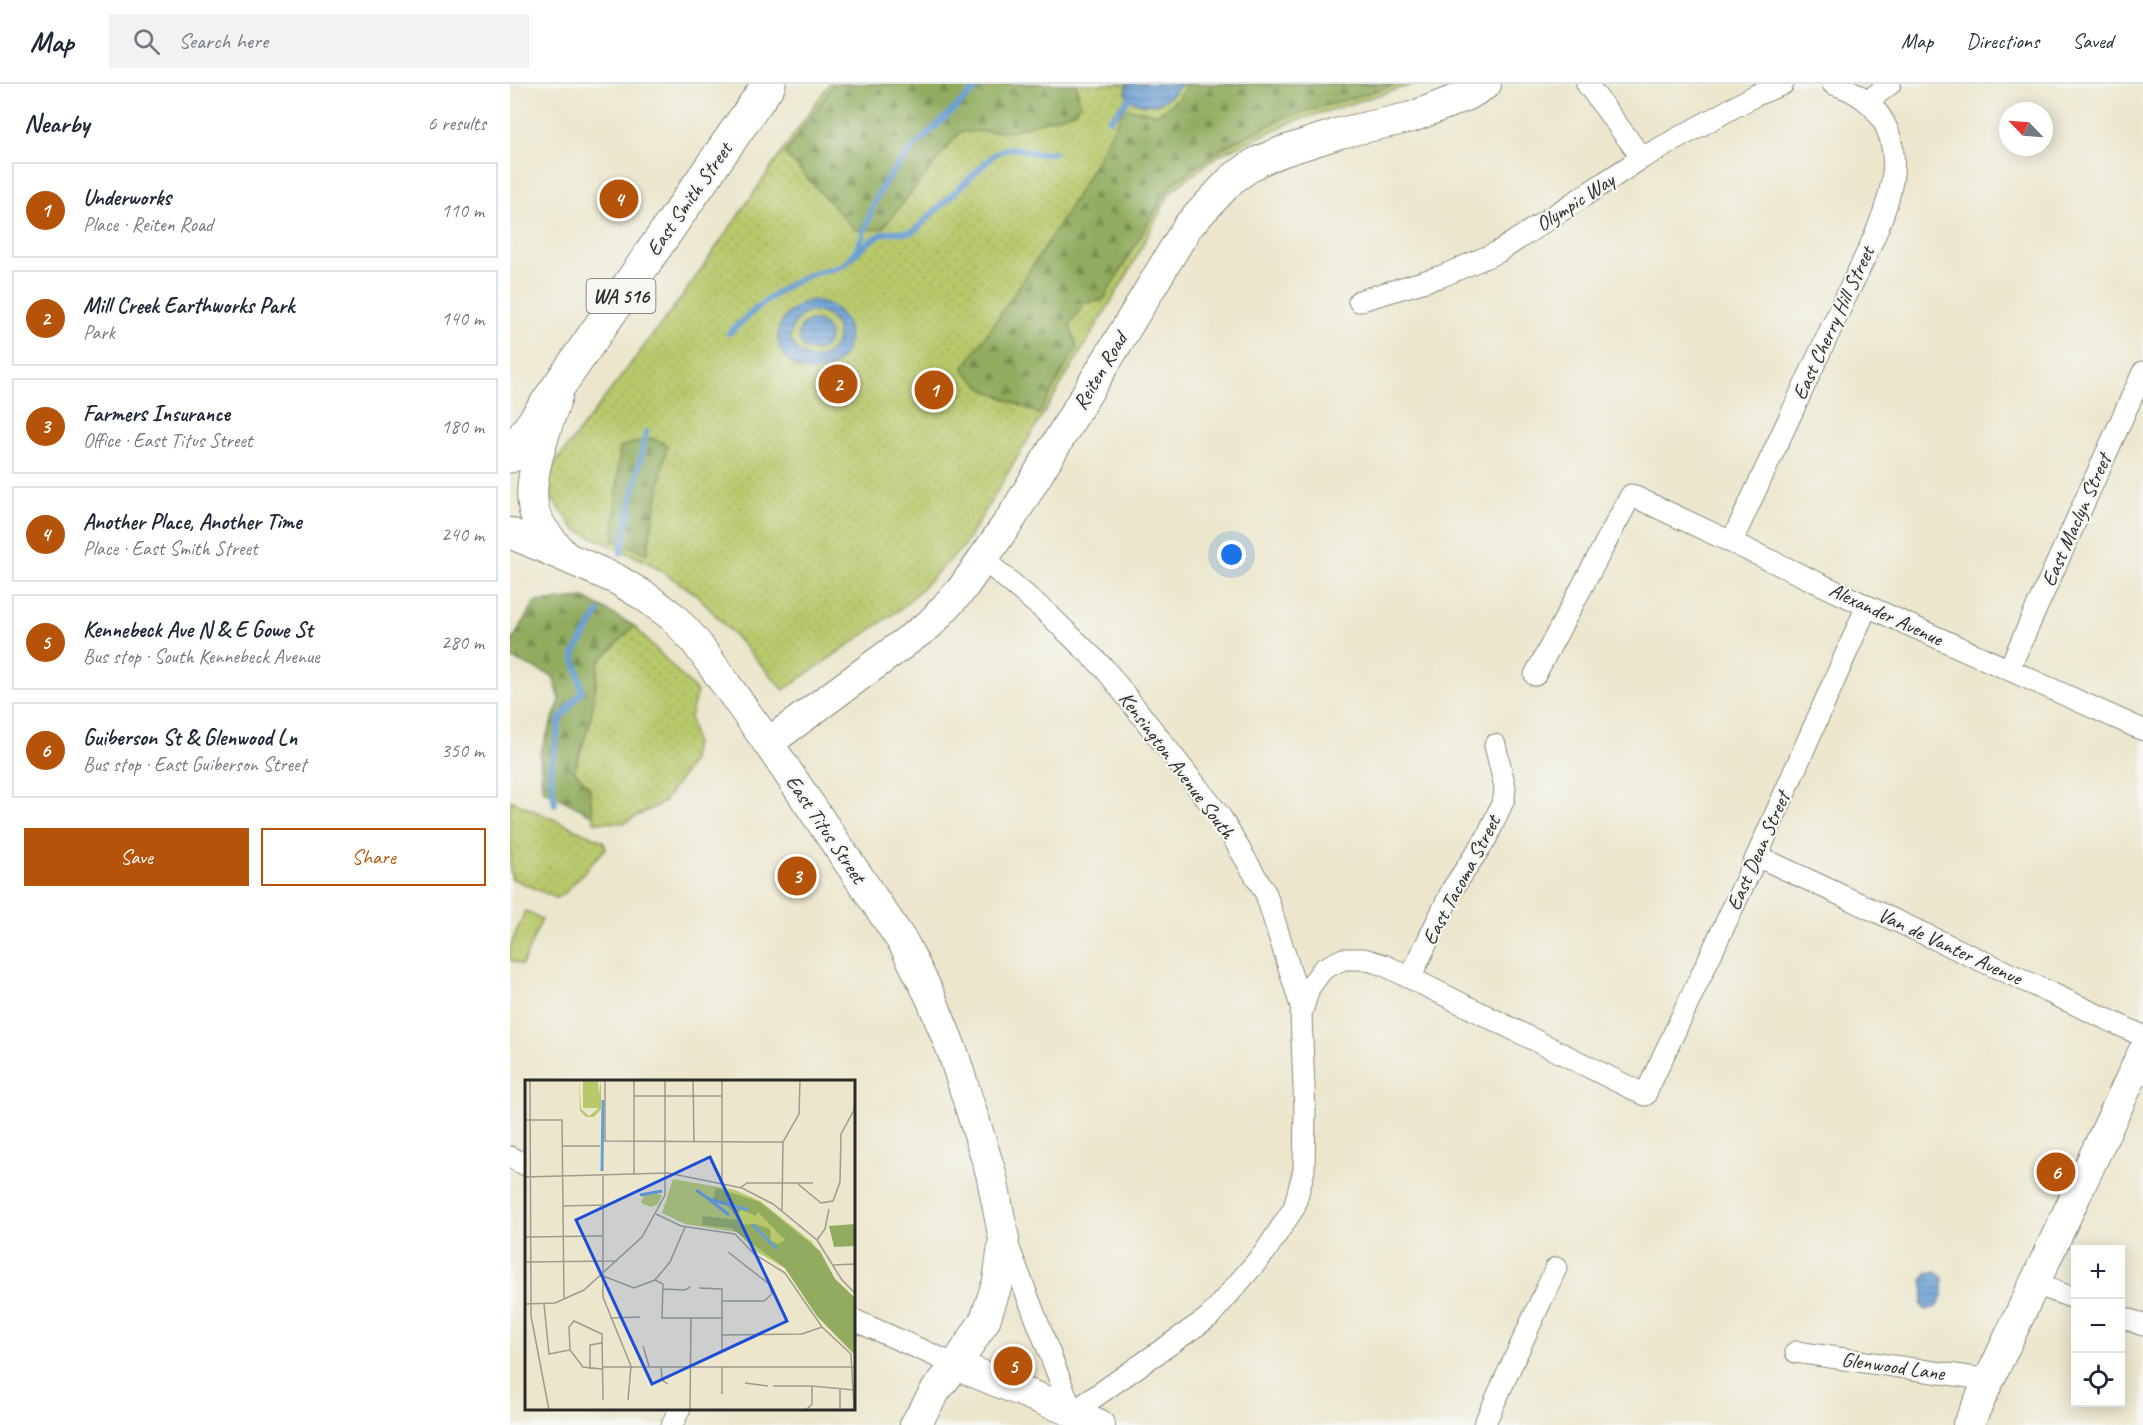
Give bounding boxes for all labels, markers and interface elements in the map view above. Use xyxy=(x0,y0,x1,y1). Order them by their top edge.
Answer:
search box xyxy=(109,14,529,68)
text: Map xyxy=(30,24,73,59)
icon: search xyxy=(130,25,163,58)
text: Search here xyxy=(178,27,268,55)
text: Map xyxy=(1901,28,1933,54)
text: Directions xyxy=(1966,28,2039,54)
text: Saved xyxy=(2072,28,2113,54)
north arrow xyxy=(1999,102,2053,156)
text: Nearby xyxy=(24,107,89,140)
text: 6 results xyxy=(427,111,486,136)
street label: East Smith Street xyxy=(640,136,739,261)
street label: Olympic Way xyxy=(1531,166,1621,237)
pin: 4 xyxy=(600,176,638,222)
text: Underworks xyxy=(83,184,171,212)
text: 1 xyxy=(41,198,50,223)
text: 110 m xyxy=(441,198,484,223)
text: Place · Reiten Road xyxy=(83,212,213,237)
street label: East Cherry Hill Street xyxy=(1786,240,1881,404)
road number: WA 516 xyxy=(586,279,656,313)
text: Mill Creek Earthworks Park xyxy=(83,292,294,320)
text: 2 xyxy=(41,306,50,331)
text: 140 m xyxy=(441,306,484,331)
text: Park xyxy=(83,320,115,345)
street label: Reiten Road xyxy=(1067,325,1135,414)
pin: 2 xyxy=(818,362,858,406)
pin: 1 xyxy=(914,368,954,412)
text: Farmers Insurance xyxy=(83,400,230,428)
text: 3 xyxy=(41,414,50,439)
text: 180 m xyxy=(441,414,484,439)
text: Office · East Titus Street xyxy=(83,428,252,453)
street label: East Maclyn Street xyxy=(2035,447,2118,590)
text: Another Place, Another Time xyxy=(83,508,301,536)
text: 4 xyxy=(41,522,50,547)
text: 240 m xyxy=(441,522,484,547)
text: Place · East Smith Street xyxy=(83,536,258,561)
your location xyxy=(1217,540,1246,569)
street label: Alexander Avenue xyxy=(1825,576,1948,652)
text: Kennebeck Ave N & E Gowe St xyxy=(83,616,313,644)
text: 5 xyxy=(41,630,50,655)
text: 280 m xyxy=(441,630,484,655)
text: Bus stop · South Kennebeck Avenue xyxy=(83,644,320,669)
street label: Kensington Avenue South xyxy=(1113,686,1242,845)
text: Guiberson St & Glenwood Ln xyxy=(83,724,297,752)
text: 6 xyxy=(41,738,50,763)
text: 350 m xyxy=(441,738,484,763)
text: Bus stop · East Guiberson Street xyxy=(83,752,306,777)
street label: East Titus Street xyxy=(780,770,873,890)
street label: East Dean Street xyxy=(1720,785,1797,914)
street label: East Tacoma Street xyxy=(1416,809,1507,949)
button: Save xyxy=(24,828,249,886)
button: Share xyxy=(261,828,486,886)
pin: 3 xyxy=(778,854,816,898)
street label: Van de Vanter Avenue xyxy=(1874,901,2028,992)
inset map xyxy=(525,1080,855,1410)
pin: 6 xyxy=(2036,1150,2076,1194)
map controls xyxy=(2071,1245,2125,1407)
button: + xyxy=(2071,1245,2125,1299)
button: − xyxy=(2071,1299,2125,1353)
pin: 5 xyxy=(994,1344,1032,1388)
street label: Glenwood Lane xyxy=(1840,1346,1947,1386)
button: locate xyxy=(2071,1353,2125,1407)

